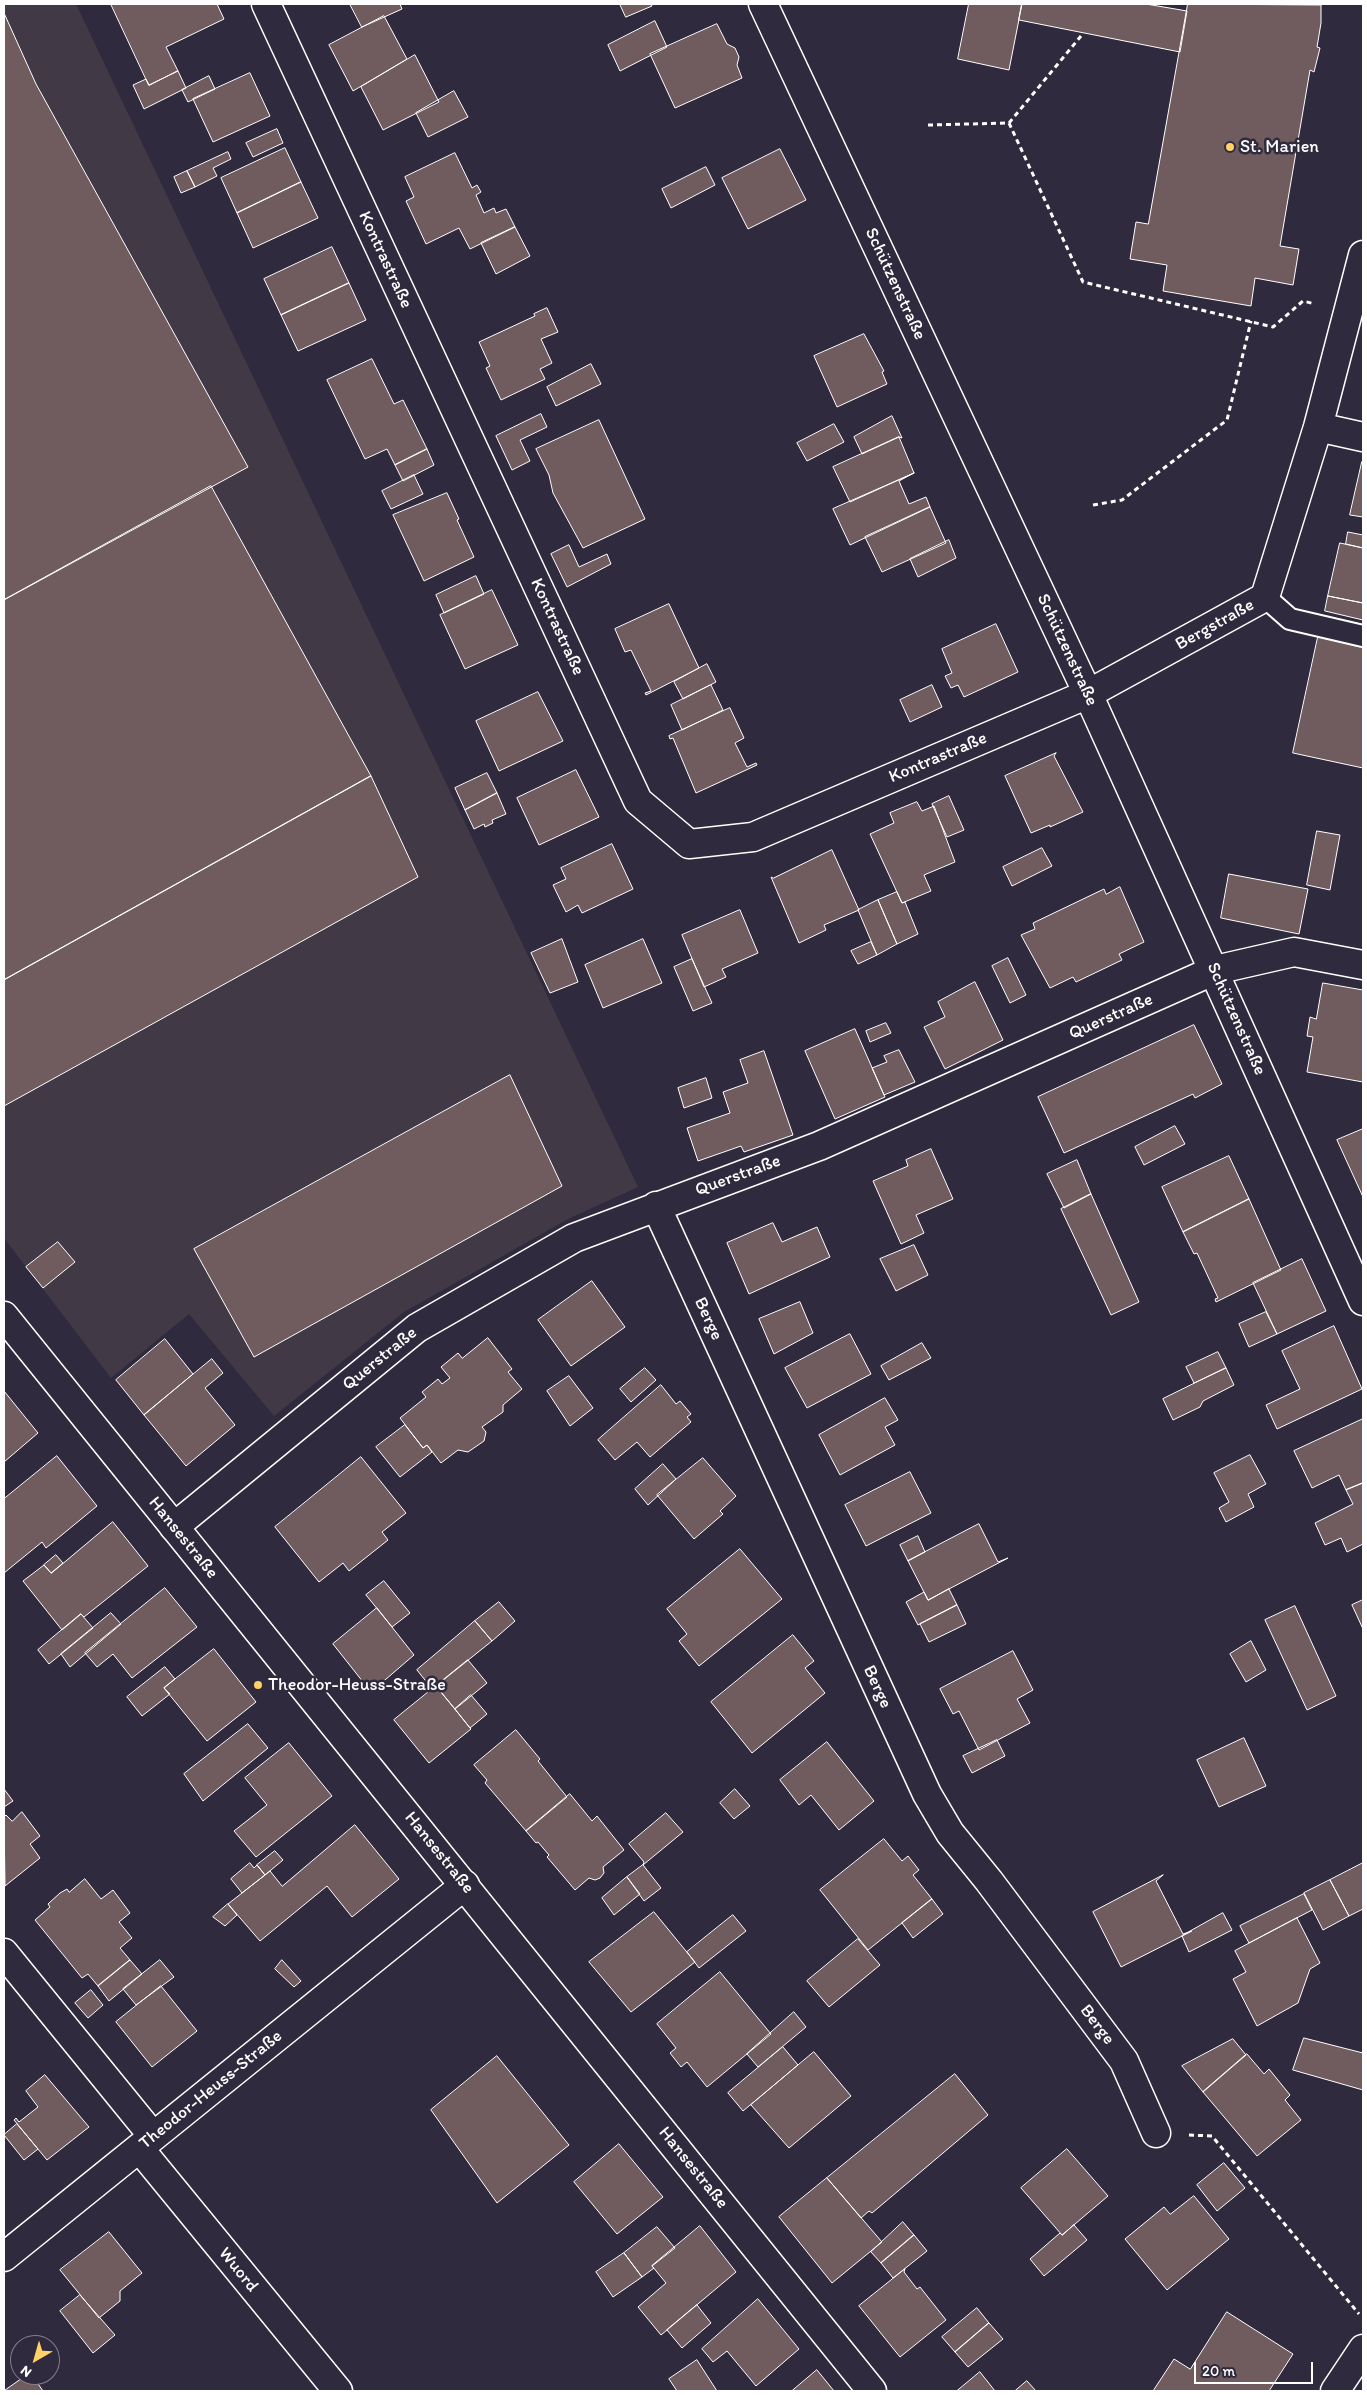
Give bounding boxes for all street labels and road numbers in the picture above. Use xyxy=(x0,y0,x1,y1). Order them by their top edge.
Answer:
street label: Kontrastraße xyxy=(353,208,417,312)
street label: Schützenstraße xyxy=(860,224,930,344)
street label: Kontrastraße xyxy=(525,575,589,679)
street label: Schützenstraße xyxy=(1032,590,1102,710)
street label: Bergstraße xyxy=(1172,595,1258,655)
street label: Kontrastraße xyxy=(886,728,990,788)
street label: Schützenstraße xyxy=(1201,959,1271,1079)
street label: Querstraße xyxy=(1066,989,1156,1045)
street label: Querstraße xyxy=(692,1151,784,1201)
street label: Berge xyxy=(689,1294,727,1344)
street label: Querstraße xyxy=(338,1322,422,1396)
street label: Hansestraße xyxy=(143,1493,223,1583)
street label: Berge xyxy=(858,1662,896,1712)
street label: Hansestraße xyxy=(399,1808,479,1898)
street label: Berge xyxy=(1075,2001,1119,2049)
street label: Theodor-Heuss-Straße xyxy=(135,2026,287,2154)
street label: Hansestraße xyxy=(653,2123,733,2213)
street label: Wuord xyxy=(213,2243,263,2297)

